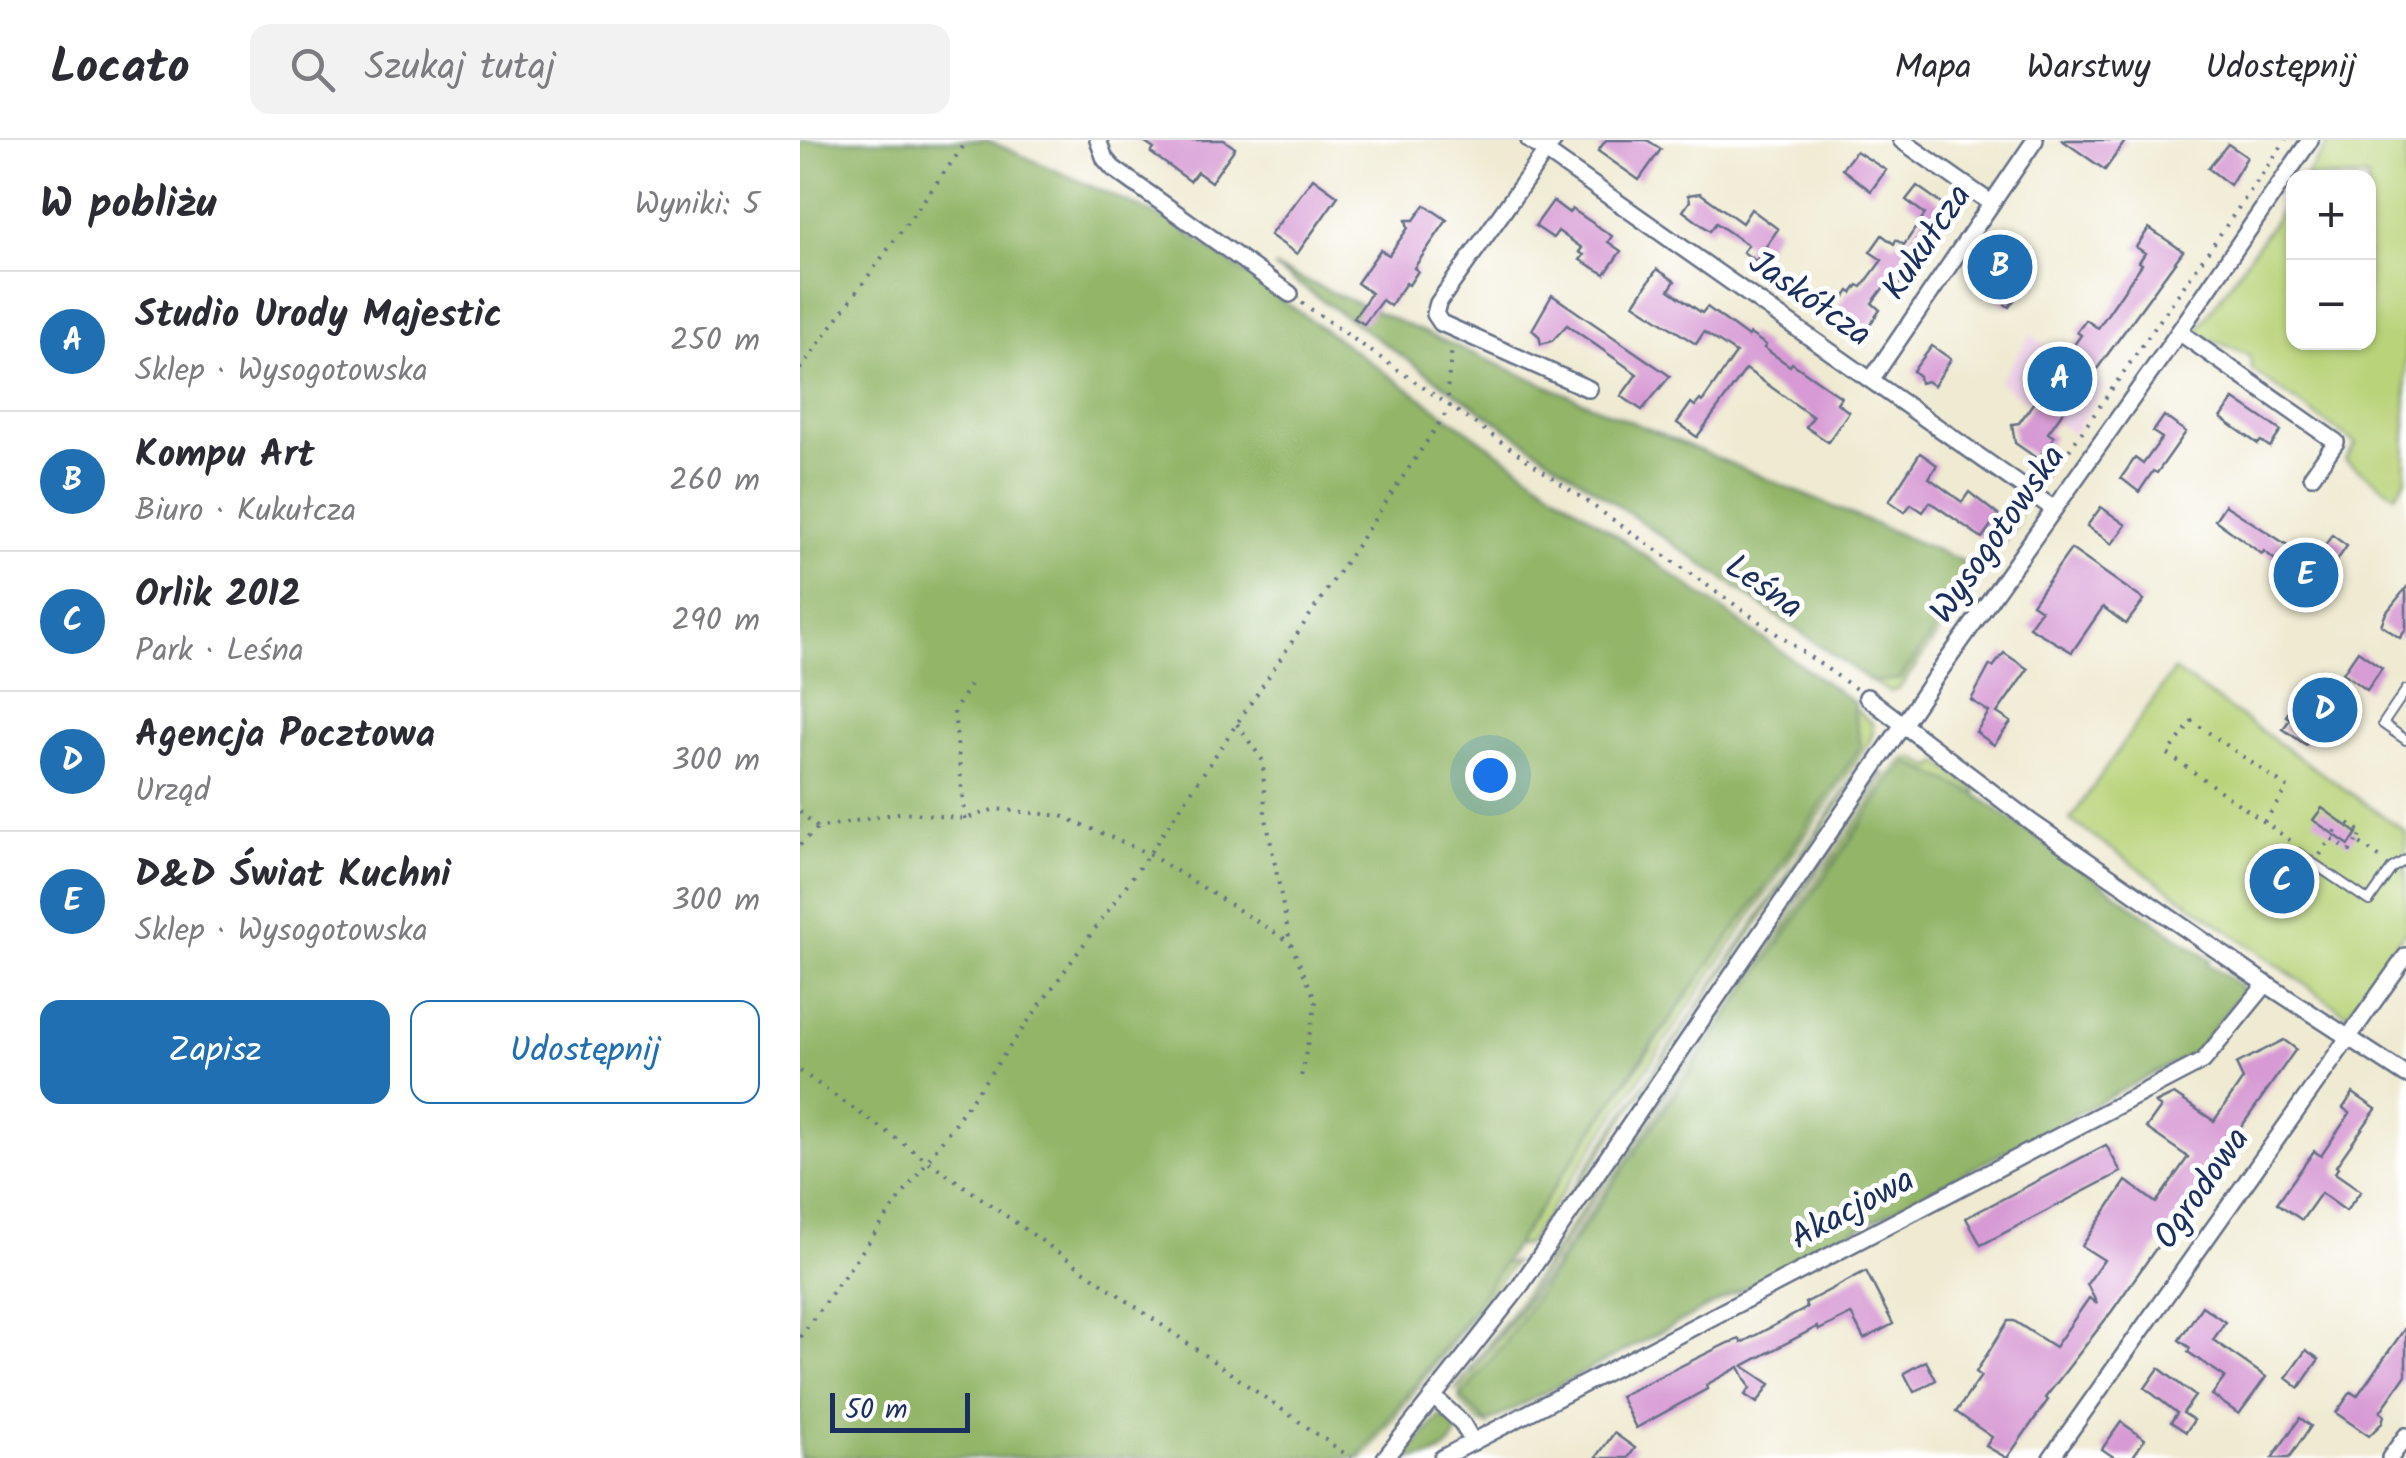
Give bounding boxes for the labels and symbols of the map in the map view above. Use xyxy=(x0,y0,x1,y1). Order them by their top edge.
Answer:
street label: Kukułcza xyxy=(1868,173,1988,313)
pin: B xyxy=(1968,230,2032,304)
street label: Jaskółcza xyxy=(1736,237,1882,363)
pin: A xyxy=(2028,342,2092,416)
street label: Wysogotowska xyxy=(1916,434,2082,636)
pin: E xyxy=(2274,538,2338,612)
street label: Leśna xyxy=(1712,541,1814,635)
pin: D xyxy=(2292,672,2358,748)
your location xyxy=(1465,750,1516,801)
pin: C xyxy=(2250,844,2314,918)
street label: Ogrodowa xyxy=(2140,1116,2266,1262)
street label: Akacjowa xyxy=(1781,1154,1925,1266)
scale bar xyxy=(830,1388,970,1432)

